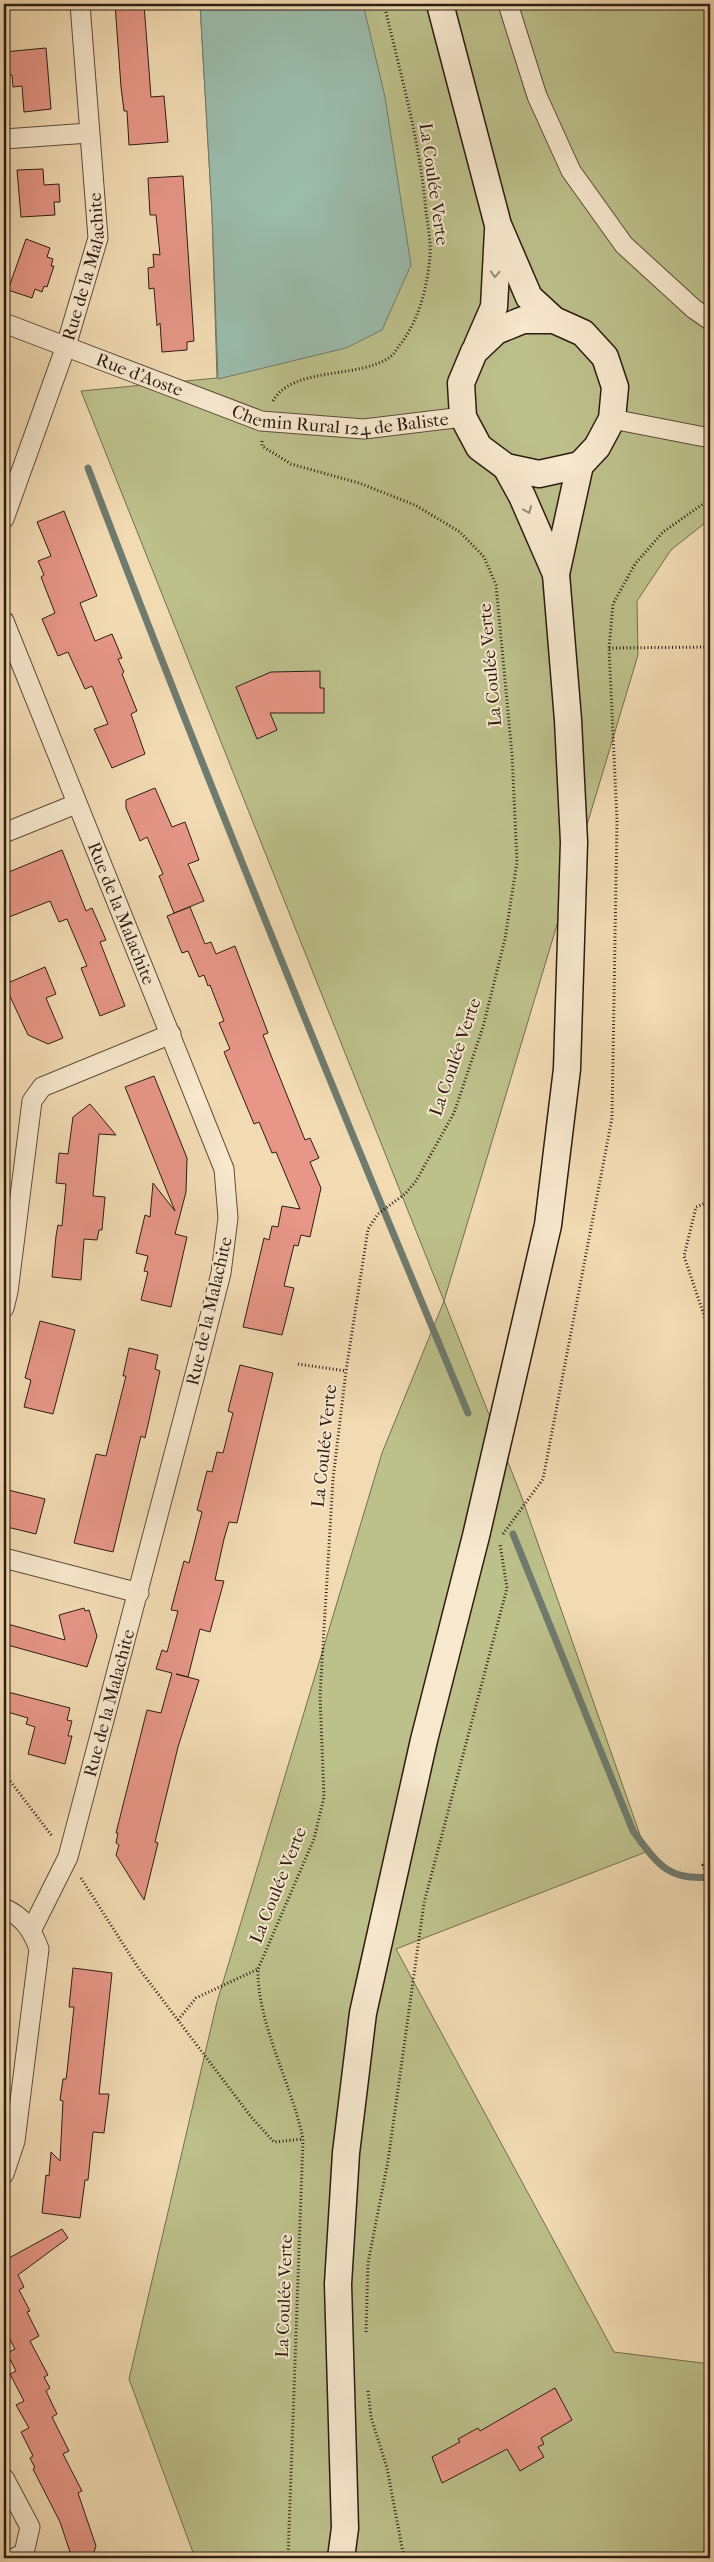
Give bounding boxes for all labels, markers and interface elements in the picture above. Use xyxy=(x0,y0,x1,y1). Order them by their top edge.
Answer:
street label: La Coulée Verte xyxy=(415,121,453,247)
street label: Rue de la Malachite xyxy=(58,192,109,343)
one-way arrow xyxy=(490,270,501,278)
street label: Rue d'Aoste xyxy=(93,349,186,401)
street label: Chemin Rural 124 de Baliste xyxy=(229,401,450,440)
one-way arrow xyxy=(521,505,532,514)
street label: La Coulée Verte xyxy=(475,602,506,727)
street label: Rue de la Malachite xyxy=(83,839,159,988)
street label: La Coulée Verte xyxy=(425,995,486,1119)
street label: Rue de la Malachite xyxy=(182,1235,237,1388)
street label: La Coulée Verte xyxy=(308,1383,341,1509)
street label: Rue de la Malachite xyxy=(80,1627,139,1779)
street label: La Coulée Verte xyxy=(246,1824,311,1946)
street label: La Coulée Verte xyxy=(272,2234,297,2358)

